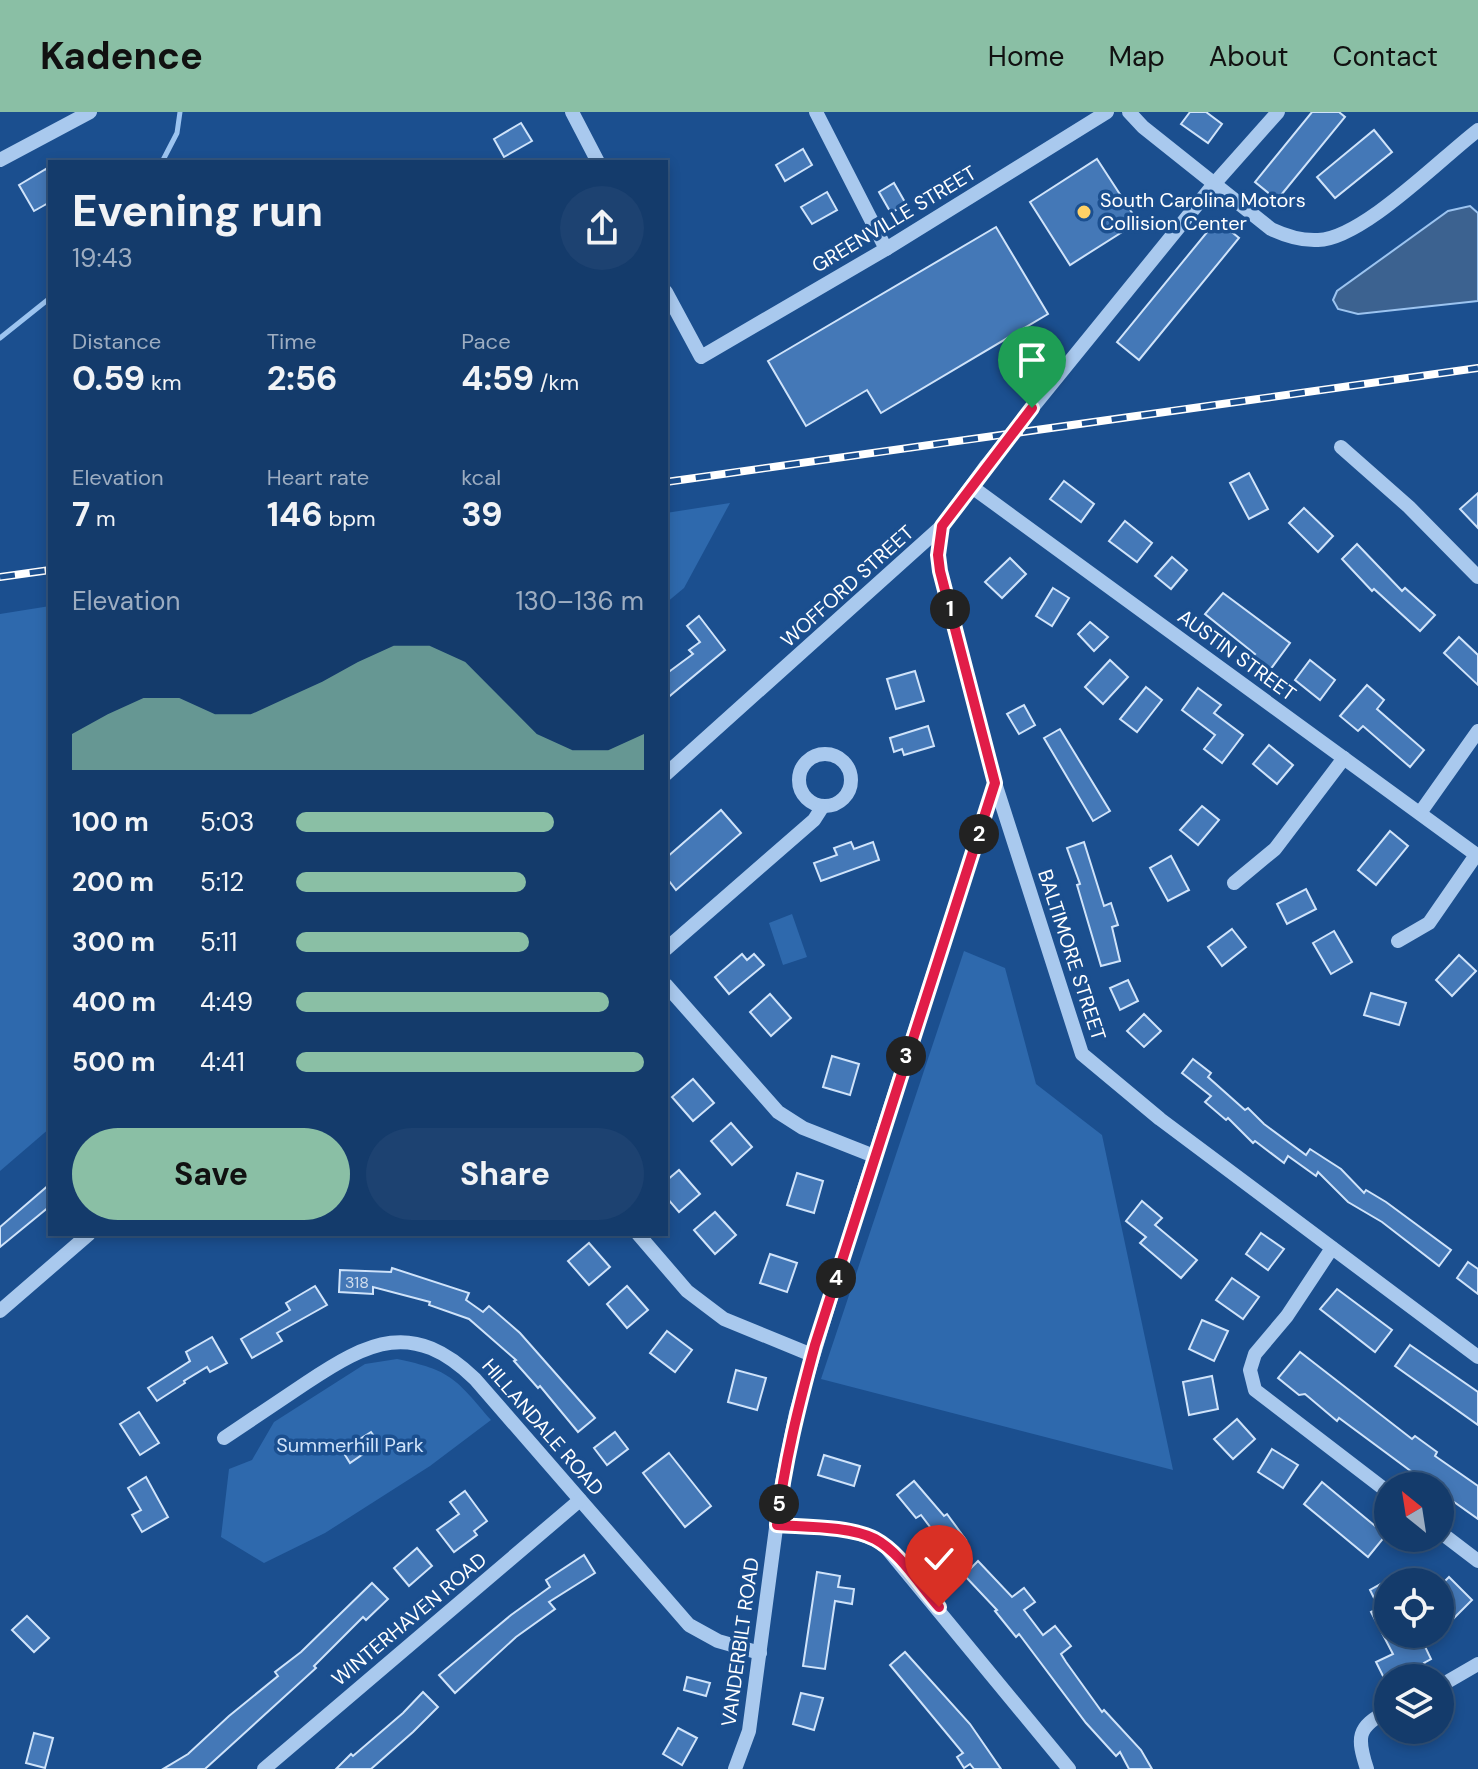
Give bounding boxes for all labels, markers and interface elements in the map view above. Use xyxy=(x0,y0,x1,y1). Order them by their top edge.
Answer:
text: Kadence xyxy=(40,31,203,81)
text: Home xyxy=(988,38,1064,75)
text: Map xyxy=(1108,38,1165,75)
text: About xyxy=(1209,38,1288,75)
text: Contact xyxy=(1332,38,1438,75)
street label: GREENVILLE STREET xyxy=(807,160,981,278)
text: Evening run xyxy=(72,182,323,240)
button: share xyxy=(560,186,644,270)
place label: South Carolina Motors Collision Center xyxy=(1100,187,1306,236)
marker: South Carolina Motors Collision Center xyxy=(1075,203,1093,221)
text: 19:43 xyxy=(72,241,133,275)
pin xyxy=(998,326,1066,408)
text: Distance xyxy=(72,327,161,356)
text: Time xyxy=(267,327,316,356)
text: Pace xyxy=(461,327,511,356)
icon: arrive xyxy=(1010,338,1054,382)
text: 0.59 xyxy=(72,356,145,401)
text: 2:56 xyxy=(267,356,338,401)
text: 4:59 xyxy=(461,356,534,401)
text: km xyxy=(145,368,182,397)
text: /km xyxy=(534,368,579,397)
text: Elevation xyxy=(72,463,164,492)
text: Heart rate xyxy=(267,463,369,492)
text: kcal xyxy=(461,463,501,492)
text: 7 xyxy=(72,492,90,537)
text: 146 xyxy=(267,492,323,537)
text: 39 xyxy=(461,492,503,537)
text: m xyxy=(90,504,116,533)
text: bpm xyxy=(323,504,376,533)
street label: WOFFORD STREET xyxy=(775,519,919,653)
text: Elevation xyxy=(72,584,180,618)
text: 130–136 m xyxy=(515,584,644,618)
pin: 1 xyxy=(930,589,970,629)
text: 1 xyxy=(946,594,954,623)
street label: AUSTIN STREET xyxy=(1173,603,1301,707)
text: 100 m xyxy=(72,805,149,839)
text: 5:03 xyxy=(200,805,254,839)
pin: 2 xyxy=(959,814,999,854)
text: 2 xyxy=(973,819,985,848)
text: 200 m xyxy=(72,865,154,899)
text: 5:12 xyxy=(200,865,244,899)
street label: BALTIMORE STREET xyxy=(1032,866,1112,1044)
text: 300 m xyxy=(72,925,155,959)
text: 5:11 xyxy=(200,925,237,959)
text: 400 m xyxy=(72,985,156,1019)
text: 4:49 xyxy=(200,985,253,1019)
pin: 3 xyxy=(886,1036,926,1076)
text: 3 xyxy=(899,1041,913,1070)
text: 500 m xyxy=(72,1045,155,1079)
text: 4:41 xyxy=(200,1045,245,1079)
button: Save xyxy=(72,1128,350,1220)
button: Share xyxy=(366,1128,644,1220)
pin: 4 xyxy=(816,1258,856,1298)
text: 4 xyxy=(829,1263,843,1292)
house number: 318 xyxy=(345,1272,369,1293)
street label: HILLANDALE ROAD xyxy=(476,1353,610,1501)
park label: Summerhill Park xyxy=(276,1432,424,1458)
north arrow xyxy=(1374,1472,1454,1552)
map controls xyxy=(1374,1472,1454,1744)
pin: 5 xyxy=(759,1484,799,1524)
text: 5 xyxy=(772,1489,786,1518)
pin xyxy=(905,1525,973,1607)
icon: check xyxy=(917,1537,961,1581)
street label: WINTERHAVEN ROAD xyxy=(326,1547,492,1691)
street label: VANDERBILT ROAD xyxy=(715,1556,765,1728)
button: locate xyxy=(1374,1568,1454,1648)
button: layers xyxy=(1374,1664,1454,1744)

